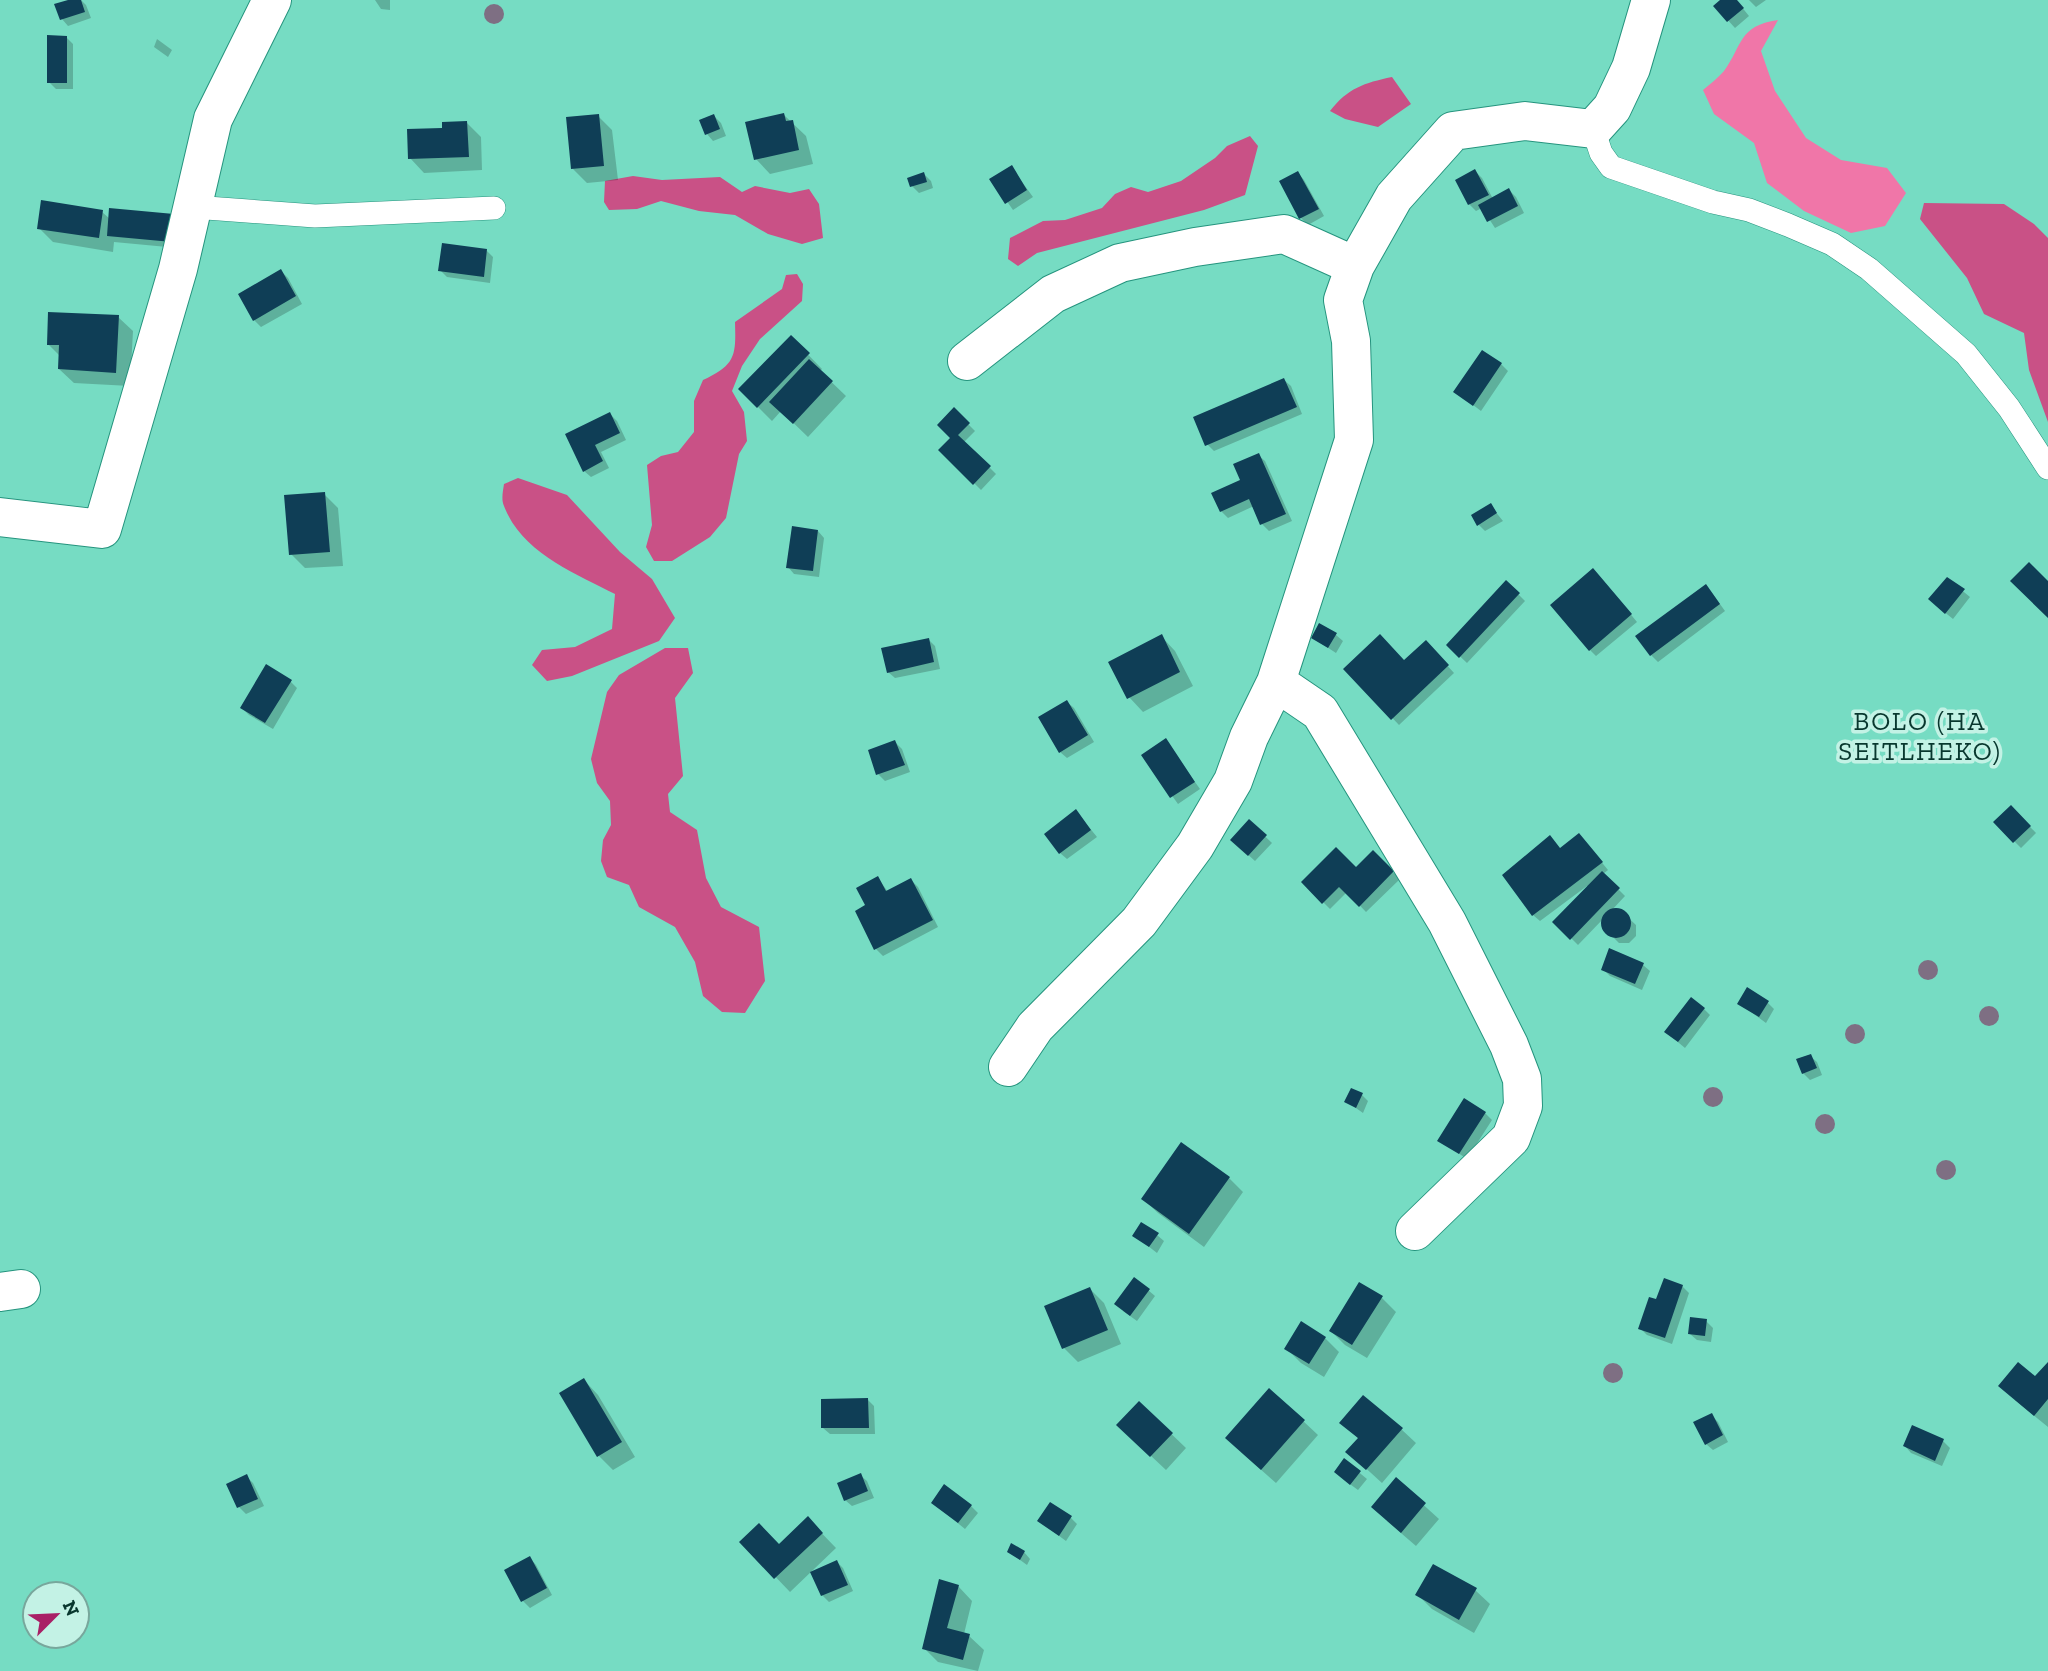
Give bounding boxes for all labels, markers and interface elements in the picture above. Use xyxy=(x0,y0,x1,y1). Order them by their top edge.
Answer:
district label: BOLO (HA SEITLHEKO) xyxy=(1838,705,2002,767)
north arrow xyxy=(21,1580,91,1650)
text: N xyxy=(58,1597,85,1620)

